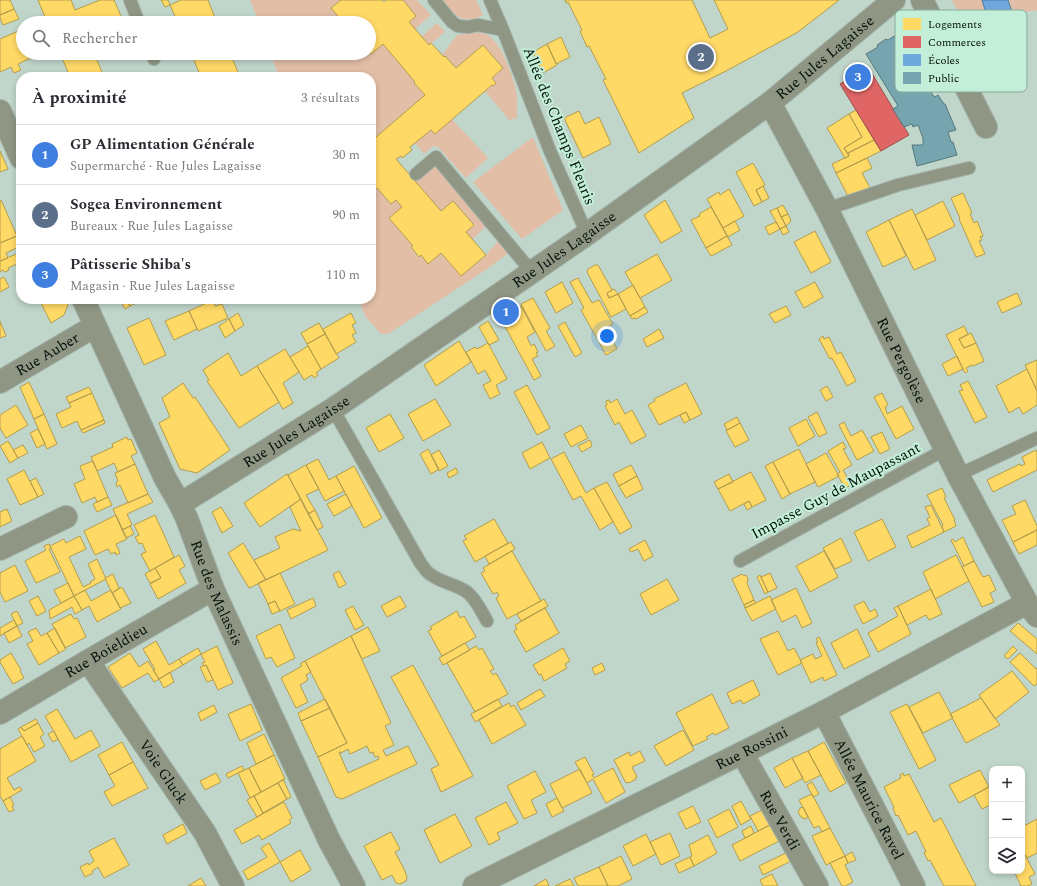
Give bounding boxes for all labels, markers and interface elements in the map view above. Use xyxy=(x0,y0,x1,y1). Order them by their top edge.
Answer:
street label: Rue Jules Lagaisse xyxy=(771,9,879,105)
legend xyxy=(895,10,1027,92)
search box xyxy=(16,16,376,60)
text: Logements xyxy=(928,16,982,33)
icon: search xyxy=(30,27,52,49)
text: Rechercher xyxy=(62,27,137,50)
text: Commerces xyxy=(928,34,986,51)
pin: 2 xyxy=(688,42,714,72)
street label: Allée des Champs Fleuris xyxy=(517,43,601,209)
text: Écoles xyxy=(928,52,960,69)
pin: 3 xyxy=(845,62,871,92)
text: Public xyxy=(928,70,959,87)
text: À proximité xyxy=(32,85,127,111)
text: 3 résultats xyxy=(301,88,360,108)
text: GP Alimentation Générale xyxy=(70,133,255,156)
text: 1 xyxy=(41,145,49,165)
text: 30 m xyxy=(333,145,360,165)
text: Supermarché · Rue Jules Lagaisse xyxy=(70,156,262,176)
text: Sogea Environnement xyxy=(70,193,222,216)
text: 2 xyxy=(41,205,49,225)
text: 90 m xyxy=(333,205,360,225)
street label: Rue Jules Lagaisse xyxy=(507,205,621,294)
text: Bureaux · Rue Jules Lagaisse xyxy=(70,216,233,236)
text: Pâtisserie Shiba's xyxy=(70,253,191,276)
text: 3 xyxy=(41,265,49,285)
text: 110 m xyxy=(326,265,360,285)
text: Magasin · Rue Jules Lagaisse xyxy=(70,276,235,296)
pin: 1 xyxy=(493,297,519,327)
street label: Rue Pergolèse xyxy=(871,313,932,407)
street label: Rue Auber xyxy=(11,326,84,382)
your location xyxy=(597,326,617,346)
street label: Rue Jules Lagaisse xyxy=(238,389,354,474)
street label: Impasse Guy de Maupassant xyxy=(747,436,925,546)
street label: Rue des Malassis xyxy=(184,537,249,649)
street label: Rue Boieldieu xyxy=(60,618,152,684)
street label: Rue Rossini xyxy=(712,720,792,776)
street label: Allée Maurice Ravel xyxy=(828,734,910,864)
street label: Voie Gluck xyxy=(133,735,194,809)
map controls xyxy=(989,766,1025,874)
button: + xyxy=(989,766,1025,802)
street label: Rue Verdi xyxy=(754,786,806,854)
button: − xyxy=(989,802,1025,838)
button: layers xyxy=(989,838,1025,874)

